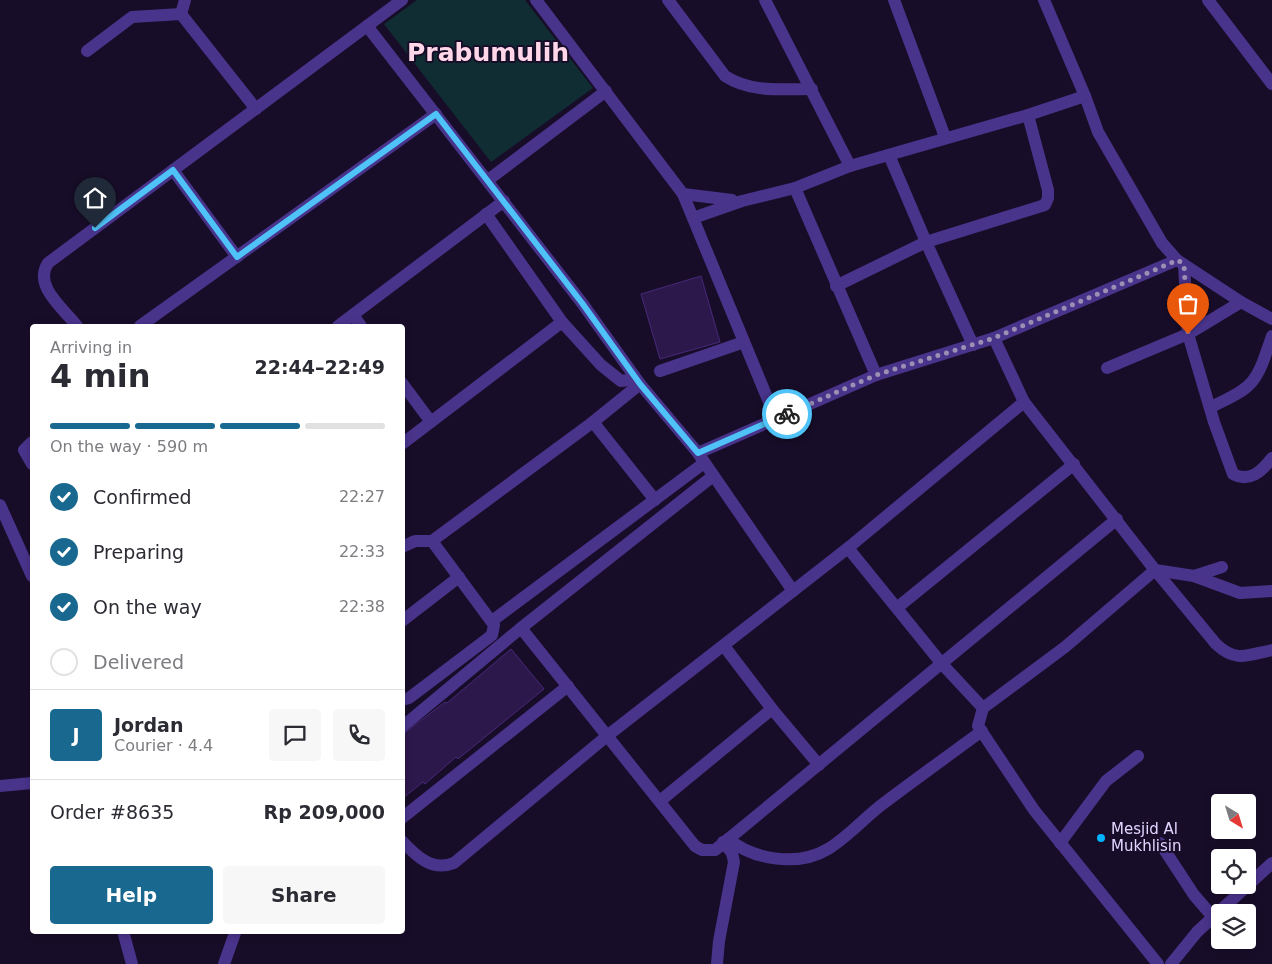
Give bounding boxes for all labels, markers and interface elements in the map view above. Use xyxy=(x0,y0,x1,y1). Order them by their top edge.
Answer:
district label: Prabumulih xyxy=(407,38,569,67)
pin xyxy=(74,177,116,228)
icon: home xyxy=(81,184,109,212)
pin xyxy=(1167,283,1209,334)
icon: bag xyxy=(1174,290,1202,318)
text: Arriving in xyxy=(50,338,132,357)
text: 22:44–22:49 xyxy=(255,356,385,378)
text: 4 min xyxy=(50,357,151,395)
courier xyxy=(762,389,812,439)
icon: bike xyxy=(773,400,801,428)
text: On the way · 590 m xyxy=(50,437,208,456)
icon: check xyxy=(50,483,78,511)
text: Confirmed xyxy=(93,486,192,508)
text: 22:27 xyxy=(339,487,385,506)
icon: check xyxy=(50,538,78,566)
text: Preparing xyxy=(93,541,184,563)
text: 22:33 xyxy=(339,542,385,561)
icon: check xyxy=(50,593,78,621)
text: On the way xyxy=(93,596,202,618)
text: 22:38 xyxy=(339,597,385,616)
text: Delivered xyxy=(93,651,184,673)
button: chat xyxy=(269,709,321,761)
button: phone xyxy=(333,709,385,761)
text: Jordan xyxy=(114,714,183,736)
text: J xyxy=(72,724,80,746)
text: Courier · 4.4 xyxy=(114,736,213,755)
north arrow xyxy=(1211,794,1256,839)
map controls xyxy=(1211,794,1256,949)
text: Order #8635 xyxy=(50,801,174,823)
text: Rp 209,000 xyxy=(264,801,385,823)
place label: Mesjid Al Mukhlisin xyxy=(1111,820,1181,855)
marker: Mesjid Al Mukhlisin xyxy=(1095,832,1107,844)
button: locate xyxy=(1211,849,1256,894)
button: Help xyxy=(50,866,213,924)
button: Share xyxy=(223,866,385,924)
button: layers xyxy=(1211,904,1256,949)

